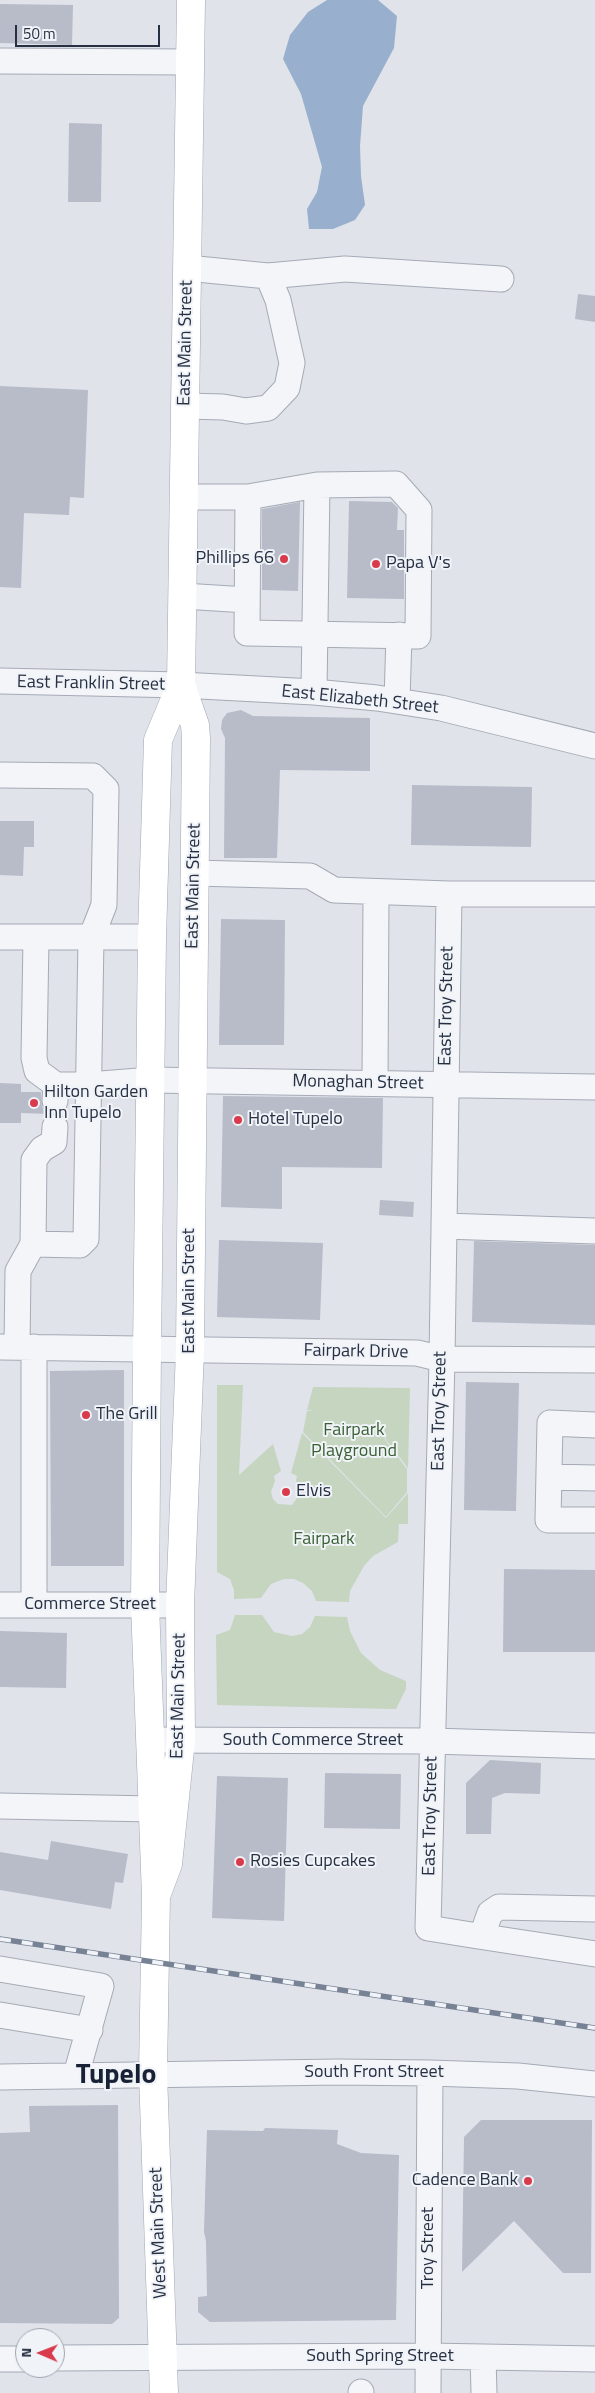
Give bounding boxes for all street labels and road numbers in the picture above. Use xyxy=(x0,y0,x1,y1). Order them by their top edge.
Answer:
street label: East Main Street xyxy=(174,280,198,406)
street label: East Franklin Street xyxy=(17,672,165,696)
street label: East Elizabeth Street xyxy=(280,681,440,719)
street label: East Main Street xyxy=(182,823,206,949)
street label: East Troy Street xyxy=(435,946,459,1066)
street label: Monaghan Street xyxy=(292,1071,424,1095)
street label: East Main Street xyxy=(179,1228,201,1354)
street label: Fairpark Drive xyxy=(303,1340,409,1364)
street label: East Troy Street xyxy=(428,1351,452,1471)
street label: Commerce Street xyxy=(24,1594,156,1616)
street label: East Main Street xyxy=(167,1633,191,1759)
street label: South Commerce Street xyxy=(223,1730,403,1752)
street label: East Troy Street xyxy=(419,1756,443,1876)
street label: South Front Street xyxy=(304,2062,444,2084)
street label: West Main Street xyxy=(146,2167,172,2299)
street label: Troy Street xyxy=(418,2207,440,2289)
street label: South Spring Street xyxy=(306,2346,454,2368)

